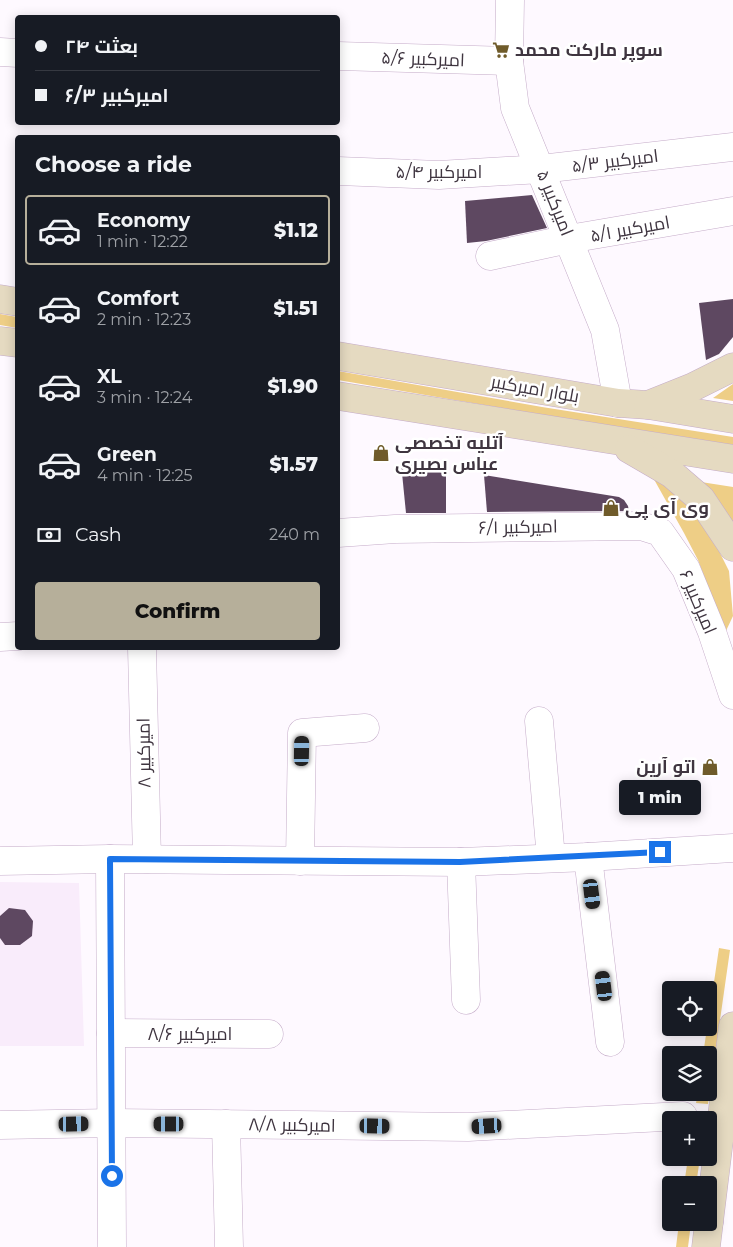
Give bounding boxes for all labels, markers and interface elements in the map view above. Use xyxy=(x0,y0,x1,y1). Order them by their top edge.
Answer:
text: بعثت ۲۴ xyxy=(65,35,138,58)
place label: سوپر مارکت محمد xyxy=(515,39,663,62)
supermarket icon: سوپر مارکت محمد xyxy=(491,40,511,60)
street label: امیرکبیر ۵/۶ xyxy=(381,47,465,71)
text: امیرکبیر ۶/۳ xyxy=(65,84,169,107)
street label: امیرکبیر ۵/۳ xyxy=(570,145,660,177)
text: Choose a ride xyxy=(35,151,192,178)
street label: امیرکبیر ۵/۴ xyxy=(396,161,482,183)
street label: امیرکبیر ۵ xyxy=(532,167,578,239)
icon: car xyxy=(37,208,82,253)
text: Economy xyxy=(97,209,190,232)
street label: امیرکبیر ۵/۱ xyxy=(588,211,672,247)
text: $1.12 xyxy=(274,219,318,242)
text: 1 min · 12:22 xyxy=(97,232,188,251)
icon: car xyxy=(37,286,82,331)
text: Comfort xyxy=(97,287,179,310)
text: $1.51 xyxy=(274,297,318,320)
text: 2 min · 12:23 xyxy=(97,310,191,329)
icon: car xyxy=(37,364,82,409)
text: XL xyxy=(97,365,122,388)
street label: بلوار امیرکبیر xyxy=(488,370,581,408)
text: $1.90 xyxy=(267,375,318,398)
text: 3 min · 12:24 xyxy=(97,388,192,407)
place label: آتلیه تخصصی عباس بصیری xyxy=(395,432,504,475)
icon: car xyxy=(37,442,82,487)
text: Green xyxy=(97,443,157,466)
shop icon: آتلیه تخصصی عباس بصیری xyxy=(371,443,391,463)
text: $1.57 xyxy=(269,453,318,476)
text: 4 min · 12:25 xyxy=(97,466,193,485)
place label: وی آی پی xyxy=(625,497,709,520)
shop icon: وی آی پی xyxy=(601,498,621,518)
street label: امیرکبیر ۶/۱ xyxy=(478,515,558,539)
icon: cash xyxy=(35,521,63,549)
text: Cash xyxy=(75,523,122,546)
text: 240 m xyxy=(269,525,320,544)
street label: امیرکبیر ۶ xyxy=(675,567,721,637)
button: Confirm xyxy=(35,582,320,640)
street label: امیرکبیر ۸ xyxy=(132,718,156,788)
car xyxy=(294,736,309,766)
place label: اتو آرین xyxy=(636,756,696,778)
shop icon: اتو آرین xyxy=(700,757,720,777)
callout: 1 min xyxy=(619,780,701,814)
text: 1 min xyxy=(638,788,682,807)
route end xyxy=(649,841,671,863)
car xyxy=(582,878,601,910)
car xyxy=(594,970,613,1002)
map controls xyxy=(662,981,717,1231)
button: locate xyxy=(662,981,717,1036)
street label: امیرکبیر ۸/۶ xyxy=(148,1023,232,1045)
button: layers xyxy=(662,1046,717,1101)
button: + xyxy=(662,1111,717,1166)
street label: امیرکبیر ۸/۸ xyxy=(248,1113,336,1137)
car xyxy=(58,1116,89,1132)
car xyxy=(154,1117,184,1132)
car xyxy=(359,1118,390,1134)
car xyxy=(471,1118,502,1134)
route start xyxy=(101,1165,123,1187)
button: − xyxy=(662,1176,717,1231)

